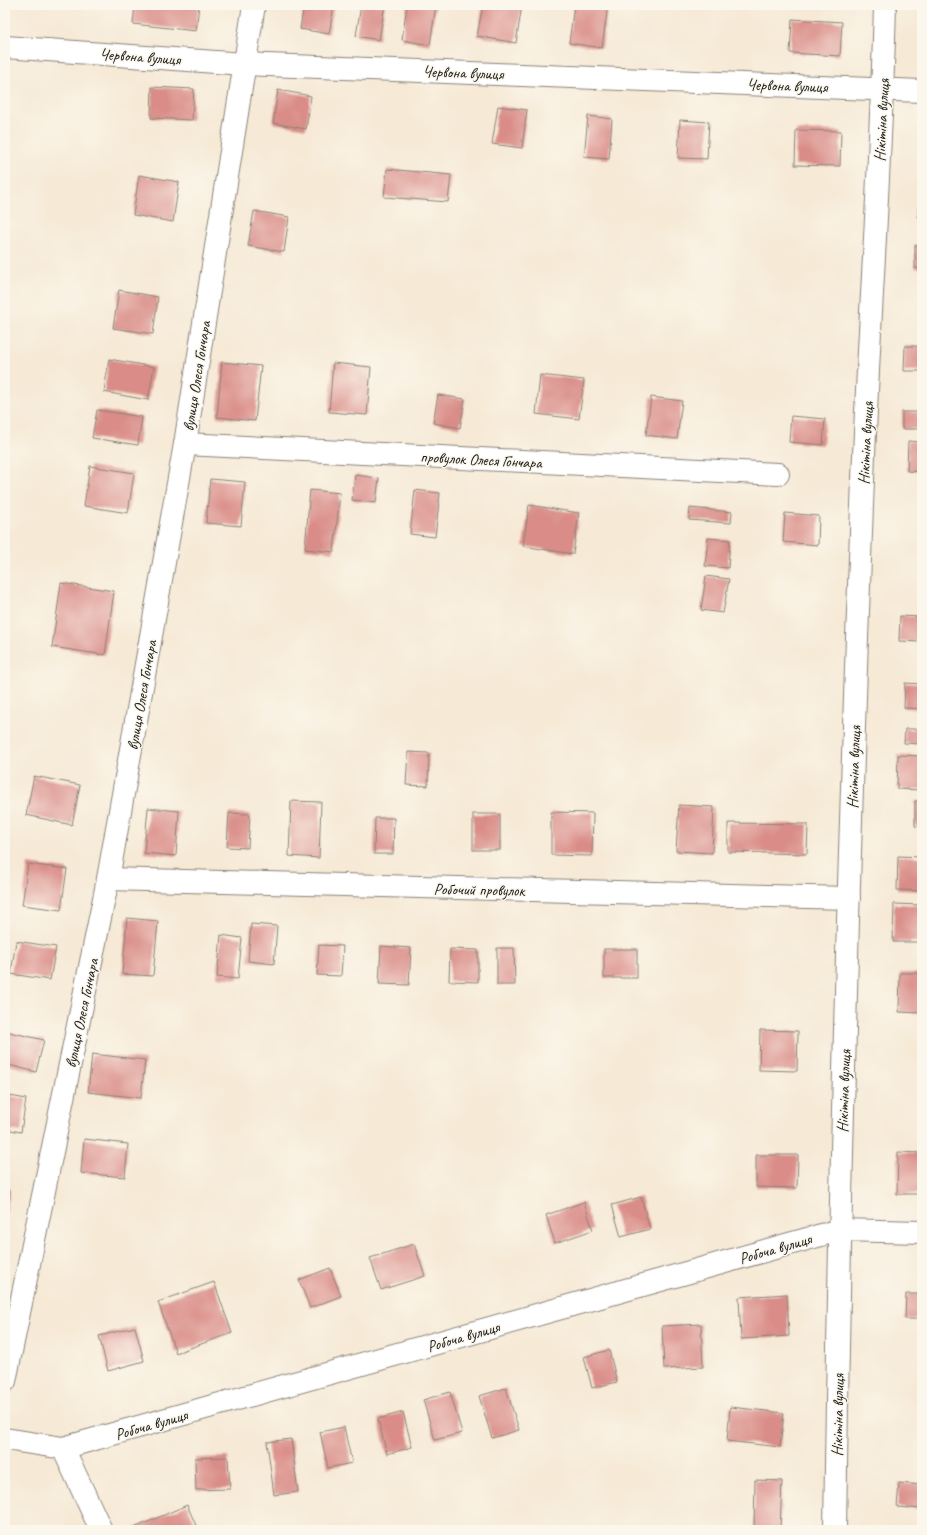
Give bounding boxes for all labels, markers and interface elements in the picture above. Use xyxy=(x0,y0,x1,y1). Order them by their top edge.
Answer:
street label: Червона вулиця xyxy=(99,44,182,70)
street label: Червона вулиця xyxy=(422,62,505,84)
street label: Червона вулиця xyxy=(746,75,829,97)
street label: Нікітіна вулиця xyxy=(870,77,894,162)
street label: вулиця Олеся Гончара xyxy=(178,318,216,433)
street label: Нікітіна вулиця xyxy=(854,400,878,485)
street label: провулок Олеся Гончара xyxy=(420,447,544,473)
street label: вулиця Олеся Гончара xyxy=(122,637,162,752)
street label: Нікітіна вулиця xyxy=(843,724,865,809)
street label: Робочий провулок xyxy=(433,879,526,901)
street label: вулиця Олеся Гончара xyxy=(61,955,104,1070)
street label: Нікітіна вулиця xyxy=(833,1048,855,1133)
street label: Робоча вулиця xyxy=(737,1229,815,1269)
street label: Робоча вулиця xyxy=(425,1317,503,1357)
street label: Нікітіна вулиця xyxy=(827,1372,849,1457)
street label: Робоча вулиця xyxy=(113,1405,191,1445)

